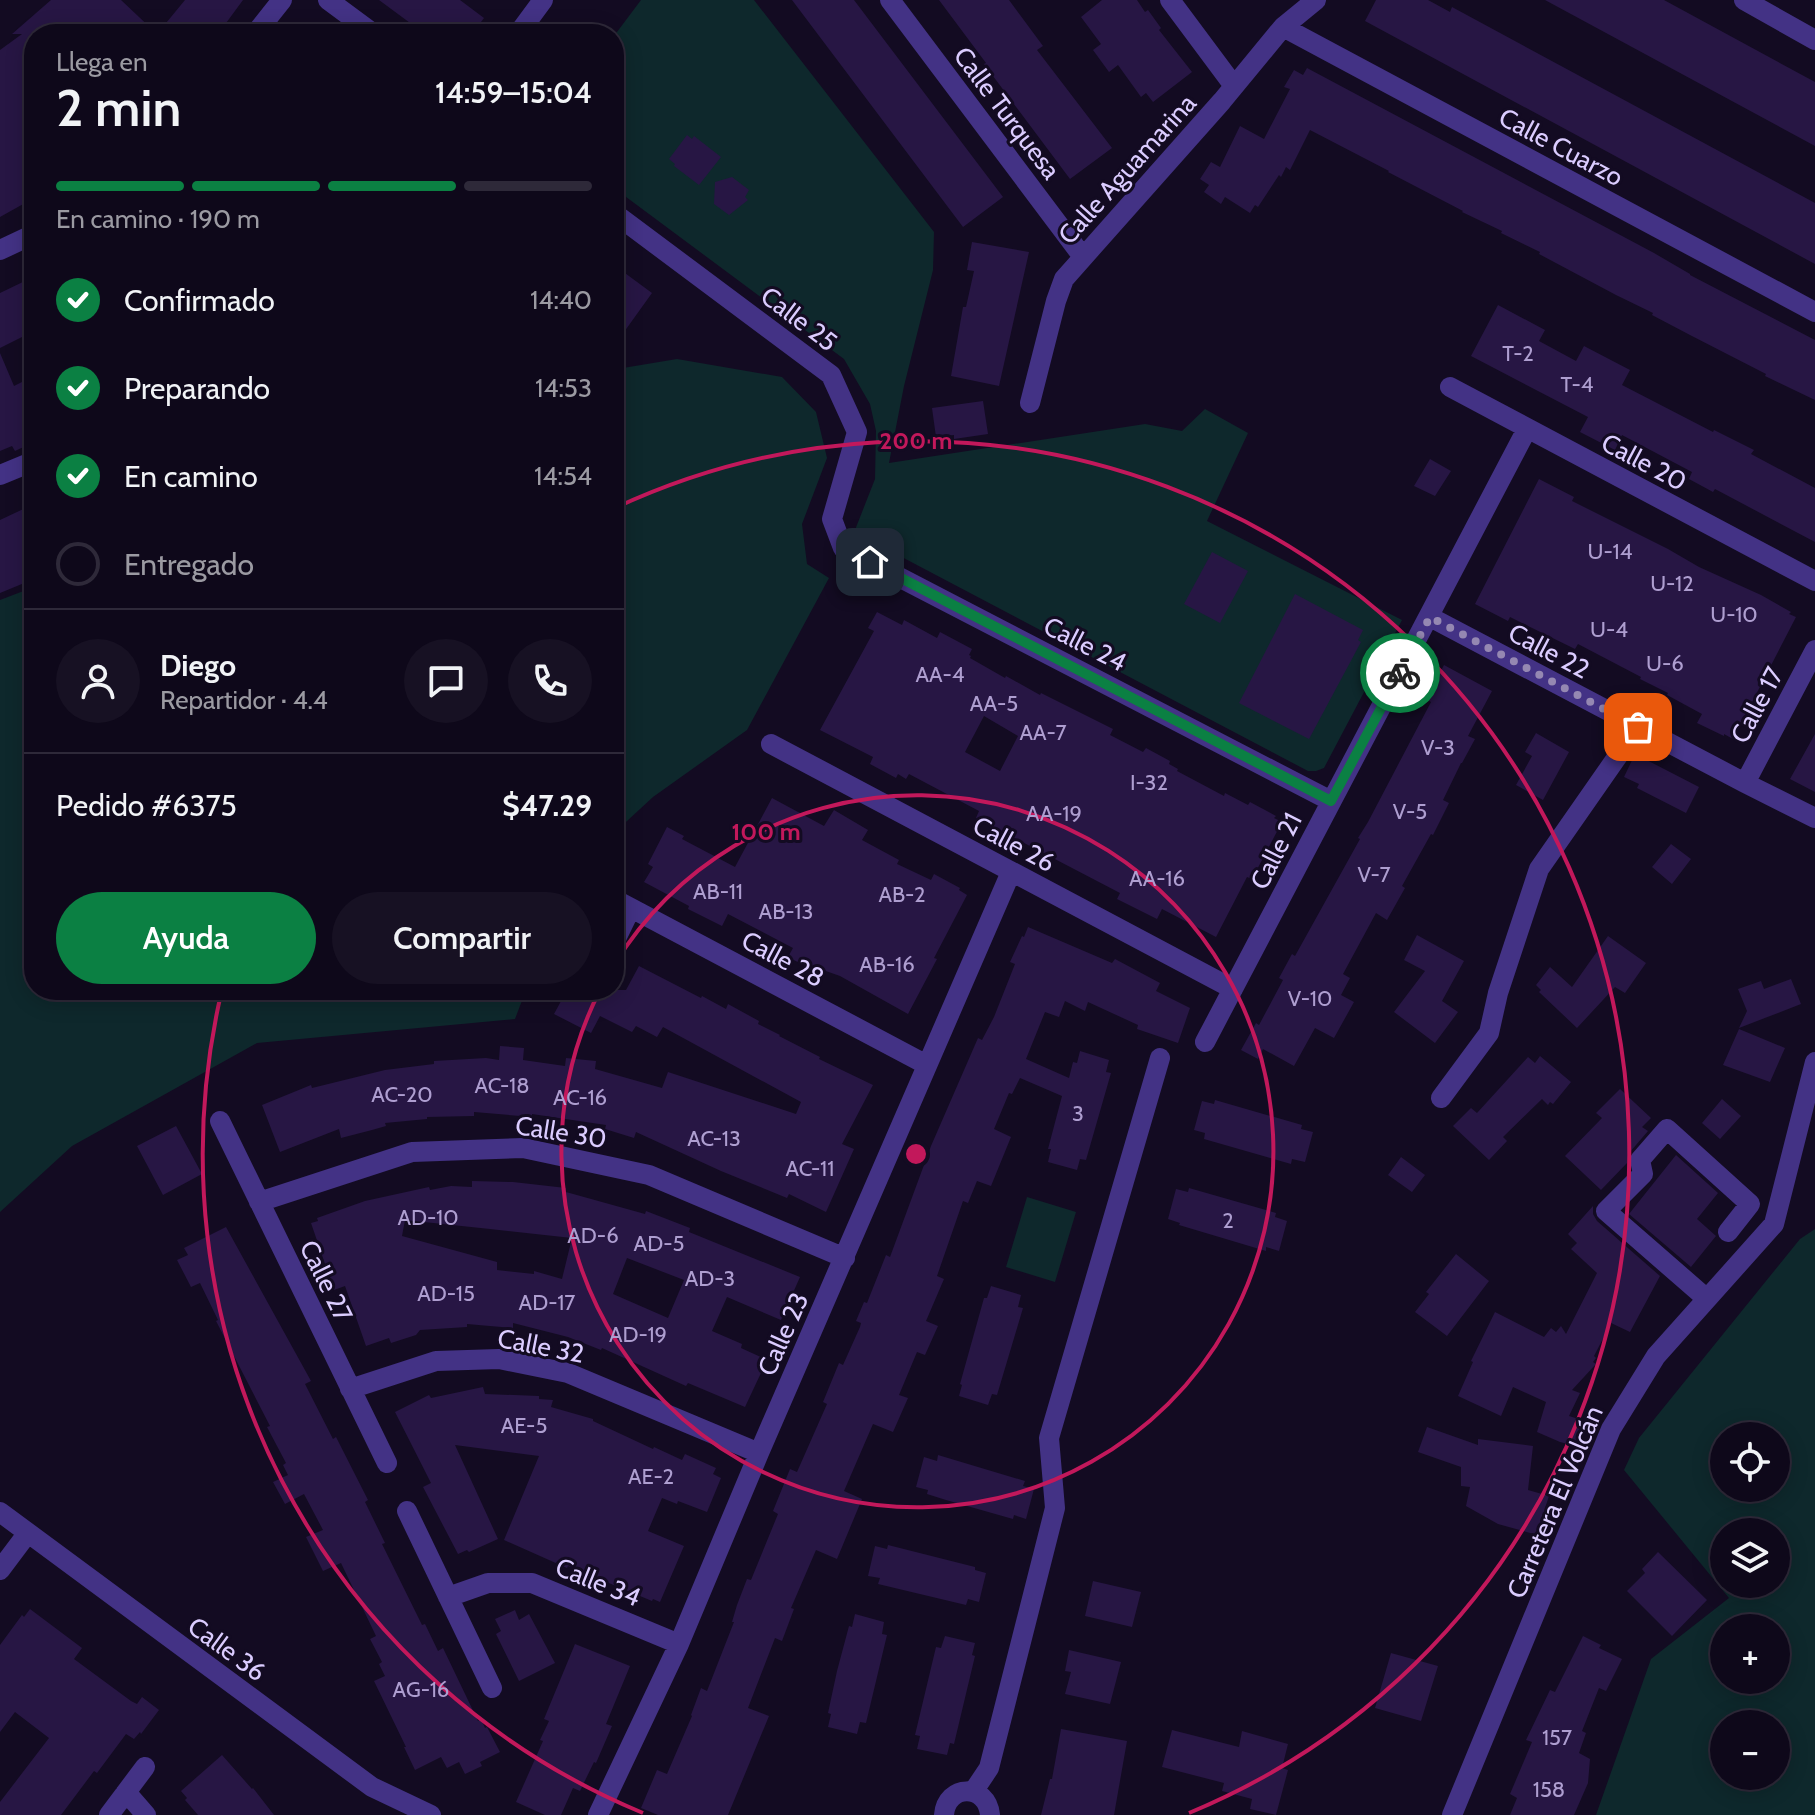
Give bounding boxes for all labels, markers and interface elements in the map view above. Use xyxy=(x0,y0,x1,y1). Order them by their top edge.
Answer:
street label: Calle Turquesa xyxy=(947,40,1068,186)
text: Llega en xyxy=(56,46,147,78)
text: 14:59–15:04 xyxy=(435,74,592,111)
text: 2 min xyxy=(56,76,181,139)
street label: Calle Aguamarina xyxy=(1051,87,1203,251)
street label: Calle Cuarzo xyxy=(1493,101,1629,193)
text: En camino · 190 m xyxy=(56,203,260,235)
icon: check xyxy=(56,278,100,322)
street label: Calle 25 xyxy=(754,280,844,358)
text: Confirmado xyxy=(124,282,275,319)
text: 14:40 xyxy=(530,284,592,316)
house number: T-2 xyxy=(1502,340,1534,367)
icon: check xyxy=(56,366,100,410)
text: Preparando xyxy=(124,370,270,407)
house number: T-4 xyxy=(1561,371,1594,398)
text: 14:53 xyxy=(535,372,592,404)
text: 200 m xyxy=(880,426,952,455)
street label: Calle 20 xyxy=(1596,426,1692,498)
icon: check xyxy=(56,454,100,498)
text: En camino xyxy=(124,458,258,495)
text: 14:54 xyxy=(534,460,592,492)
pin xyxy=(836,528,904,596)
house number: U-14 xyxy=(1588,538,1633,565)
icon: home xyxy=(848,540,892,584)
text: Entregado xyxy=(124,546,254,583)
house number: U-12 xyxy=(1650,570,1694,597)
house number: U-10 xyxy=(1710,601,1758,628)
street label: Calle 24 xyxy=(1038,610,1132,678)
street label: Calle 22 xyxy=(1503,616,1595,686)
house number: U-4 xyxy=(1590,616,1628,643)
courier xyxy=(1360,633,1440,713)
button: person xyxy=(56,639,140,723)
button: chat xyxy=(404,639,488,723)
button: phone xyxy=(508,639,592,723)
text: Diego xyxy=(160,647,236,684)
house number: U-6 xyxy=(1646,650,1684,677)
icon: bike xyxy=(1378,651,1422,695)
house number: AA-4 xyxy=(915,661,965,688)
street label: Calle 17 xyxy=(1724,662,1790,748)
text: Repartidor · 4.4 xyxy=(160,684,328,716)
house number: AA-5 xyxy=(970,690,1018,717)
pin xyxy=(1604,693,1672,761)
icon: bag xyxy=(1616,705,1660,749)
house number: AA-7 xyxy=(1019,719,1067,746)
house number: V-3 xyxy=(1421,734,1455,761)
house number: I-32 xyxy=(1130,769,1168,796)
text: Pedido #6375 xyxy=(56,787,237,824)
text: $47.29 xyxy=(502,787,592,824)
house number: V-5 xyxy=(1393,798,1427,825)
house number: AA-19 xyxy=(1026,800,1082,827)
street label: Calle 21 xyxy=(1243,807,1309,895)
street label: Calle 26 xyxy=(968,809,1060,879)
text: 100 m xyxy=(731,817,801,846)
house number: V-7 xyxy=(1358,861,1390,888)
house number: AA-16 xyxy=(1129,865,1185,892)
house number: AB-11 xyxy=(693,878,743,905)
house number: AB-2 xyxy=(878,881,926,908)
button: Ayuda xyxy=(56,892,316,984)
button: Compartir xyxy=(332,892,592,984)
house number: AB-13 xyxy=(759,898,813,925)
street label: Calle 28 xyxy=(736,924,830,994)
house number: AB-16 xyxy=(859,951,915,978)
house number: V-10 xyxy=(1288,985,1332,1012)
house number: AC-18 xyxy=(474,1072,530,1099)
house number: AC-20 xyxy=(371,1081,433,1108)
house number: AC-16 xyxy=(553,1084,607,1111)
house number: 3 xyxy=(1072,1100,1084,1127)
street label: Calle 30 xyxy=(513,1109,609,1155)
house number: AC-13 xyxy=(687,1125,741,1152)
centre of rings xyxy=(902,1140,930,1168)
house number: AC-11 xyxy=(786,1155,834,1182)
house number: AD-10 xyxy=(397,1204,459,1231)
house number: 2 xyxy=(1222,1207,1234,1234)
house number: AD-6 xyxy=(567,1222,619,1249)
house number: AD-5 xyxy=(634,1230,684,1257)
street label: Calle 27 xyxy=(293,1235,359,1327)
house number: AD-3 xyxy=(685,1265,735,1292)
house number: AD-15 xyxy=(417,1280,475,1307)
street label: Calle 23 xyxy=(751,1288,815,1380)
house number: AD-17 xyxy=(519,1289,575,1316)
house number: AD-19 xyxy=(609,1321,667,1348)
street label: Calle 32 xyxy=(495,1322,587,1370)
street label: Carretera El Volcán xyxy=(1500,1401,1610,1603)
house number: AE-5 xyxy=(501,1412,547,1439)
map controls xyxy=(1710,1422,1790,1790)
button: locate xyxy=(1710,1422,1790,1502)
house number: AE-2 xyxy=(628,1463,674,1490)
button: layers xyxy=(1710,1518,1790,1598)
street label: Calle 34 xyxy=(551,1551,645,1613)
street label: Calle 36 xyxy=(182,1610,272,1688)
button: + xyxy=(1710,1614,1790,1694)
house number: AG-16 xyxy=(393,1676,449,1703)
button: − xyxy=(1710,1710,1790,1790)
house number: 157 xyxy=(1542,1724,1572,1751)
house number: 158 xyxy=(1533,1776,1565,1803)

